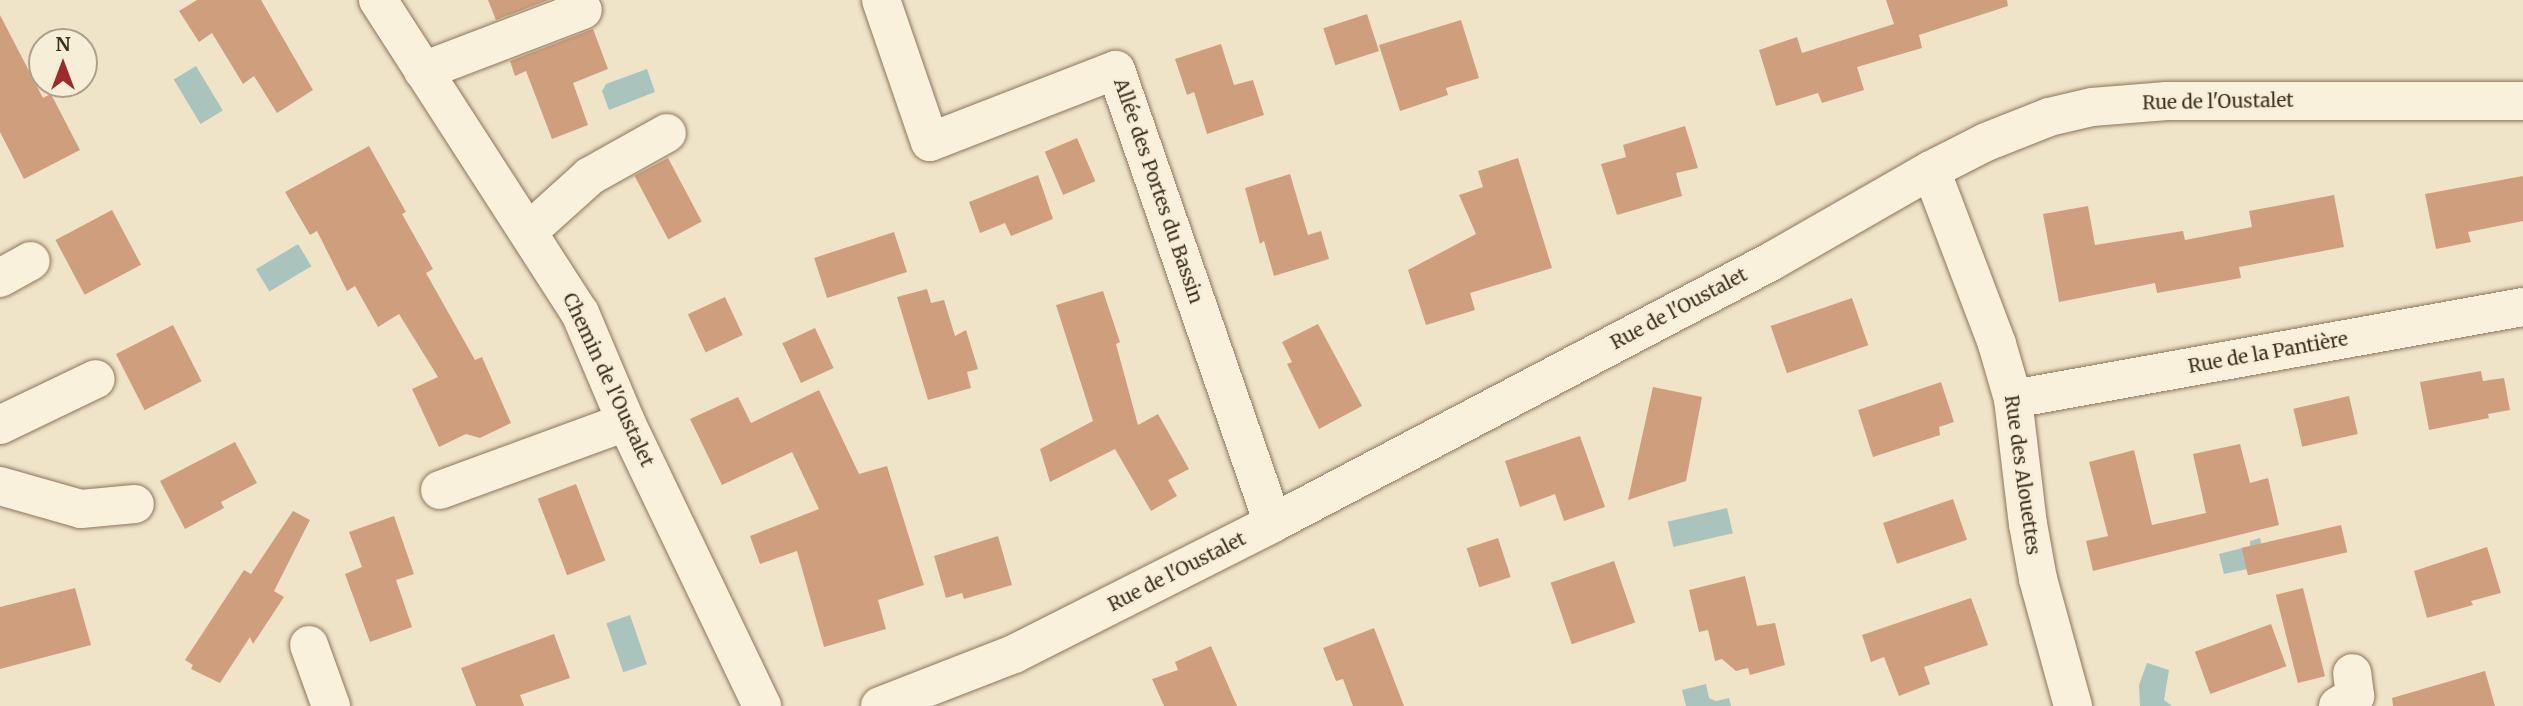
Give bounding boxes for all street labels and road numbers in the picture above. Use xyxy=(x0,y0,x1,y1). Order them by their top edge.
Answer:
street label: Allée des Portes du Bassin xyxy=(1109,75,1207,307)
street label: Rue de l'Oustalet xyxy=(2142,89,2294,115)
street label: Rue de l'Oustalet xyxy=(1607,263,1751,355)
street label: Chemin de l'Oustalet xyxy=(558,289,658,471)
street label: Rue de la Pantière xyxy=(2186,328,2350,378)
street label: Rue des Alouettes xyxy=(2000,394,2044,556)
street label: Rue de l'Oustalet xyxy=(1104,527,1250,617)

